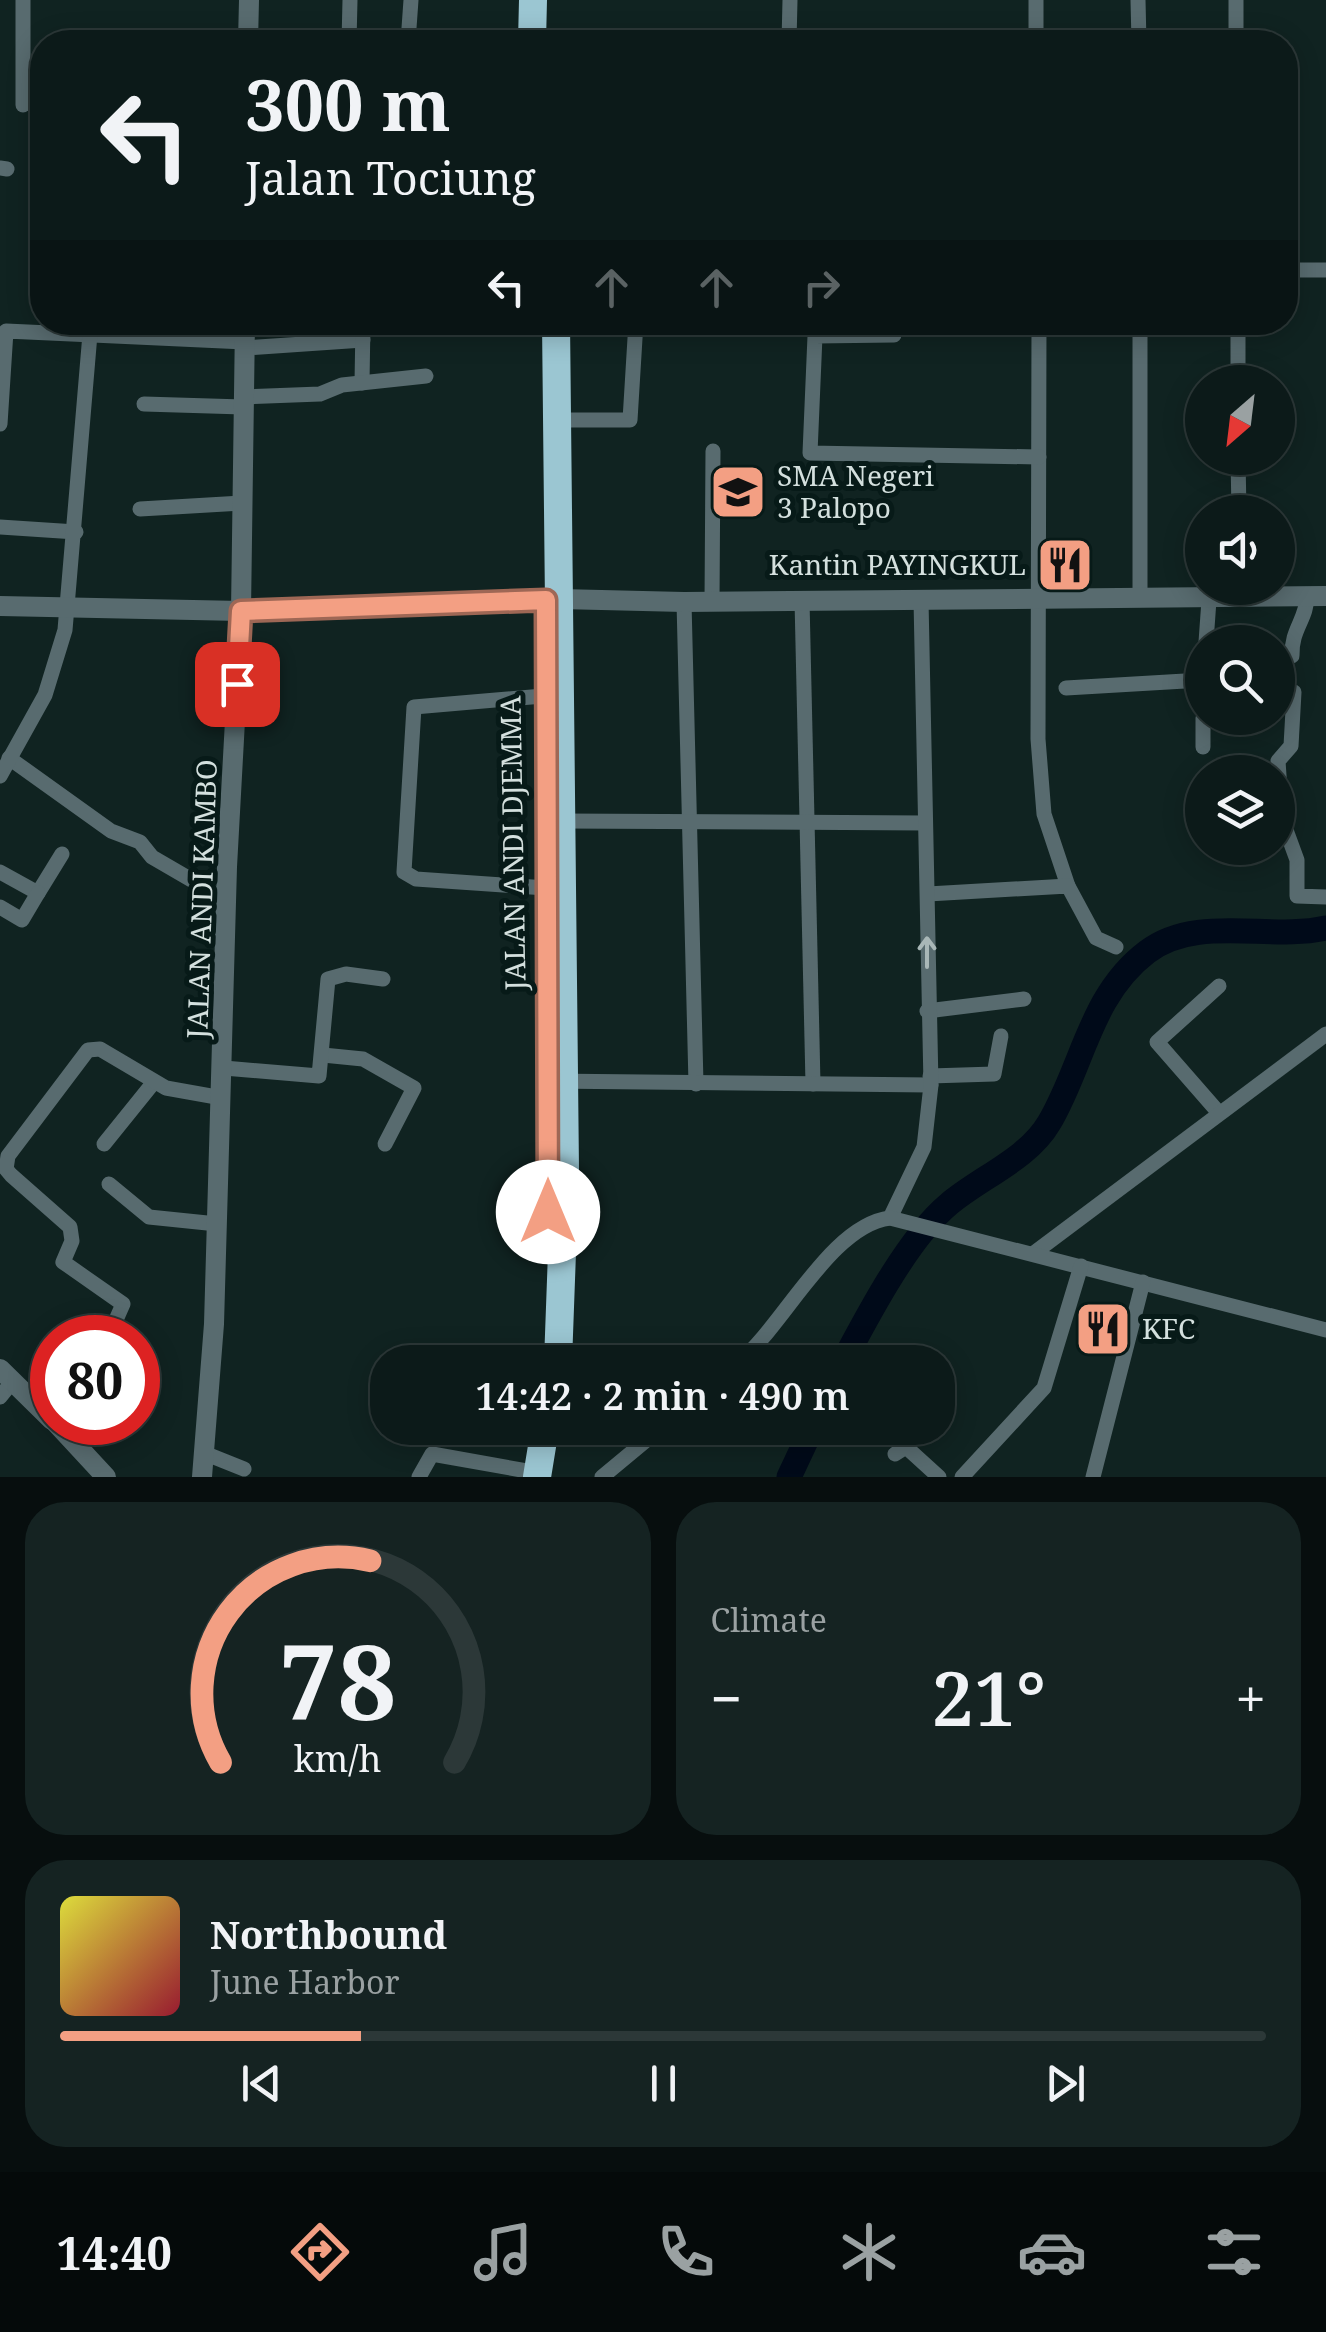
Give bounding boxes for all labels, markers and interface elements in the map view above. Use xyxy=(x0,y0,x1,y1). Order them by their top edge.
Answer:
text: 300 m xyxy=(245,56,451,152)
icon: left xyxy=(80,70,210,200)
text: Jalan Tociung xyxy=(245,147,536,208)
icon: left xyxy=(479,260,534,315)
icon: ahead xyxy=(584,260,639,315)
icon: ahead xyxy=(689,260,744,315)
icon: right xyxy=(794,260,849,315)
north arrow xyxy=(1185,365,1295,475)
map controls xyxy=(1185,365,1295,865)
place label: SMA Negeri 3 Palopo xyxy=(777,456,934,526)
school or university icon: SMA Negeri 3 Palopo xyxy=(708,462,768,522)
button: sound xyxy=(1185,495,1295,605)
restaurant icon: Kantin PAYINGKUL xyxy=(1035,535,1095,595)
place label: Kantin PAYINGKUL xyxy=(769,545,1026,583)
button: search xyxy=(1185,625,1295,735)
pin xyxy=(195,642,280,727)
icon: arrive xyxy=(210,657,265,712)
street label: JALAN ANDI DJEMMA xyxy=(490,695,534,992)
button: layers xyxy=(1185,755,1295,865)
street label: JALAN ANDI KAMBO xyxy=(177,759,225,1040)
one-way arrow xyxy=(918,937,936,970)
position arrow xyxy=(496,1160,600,1264)
restaurant icon: KFC xyxy=(1073,1299,1133,1359)
place label: KFC xyxy=(1142,1309,1195,1347)
speed limit sign: 80 xyxy=(30,1315,160,1445)
text: 14:42 · 2 min · 490 m xyxy=(475,1369,850,1421)
text: Climate xyxy=(711,1598,827,1641)
text: 78 xyxy=(279,1609,397,1750)
text: 21° xyxy=(932,1646,1046,1748)
text: − xyxy=(711,1660,742,1735)
text: + xyxy=(1235,1660,1266,1735)
text: km/h xyxy=(294,1734,382,1782)
text: Northbound xyxy=(210,1908,447,1960)
text: June Harbor xyxy=(210,1960,399,2003)
icon: previous xyxy=(234,2056,289,2111)
icon: pause xyxy=(636,2056,691,2111)
icon: next xyxy=(1038,2056,1093,2111)
icon: directions xyxy=(285,2217,355,2287)
icon: music xyxy=(468,2217,538,2287)
icon: phone xyxy=(651,2217,721,2287)
icon: climate xyxy=(834,2217,904,2287)
icon: car xyxy=(1017,2217,1087,2287)
icon: filters xyxy=(1199,2217,1269,2287)
text: 14:40 xyxy=(56,2222,172,2283)

